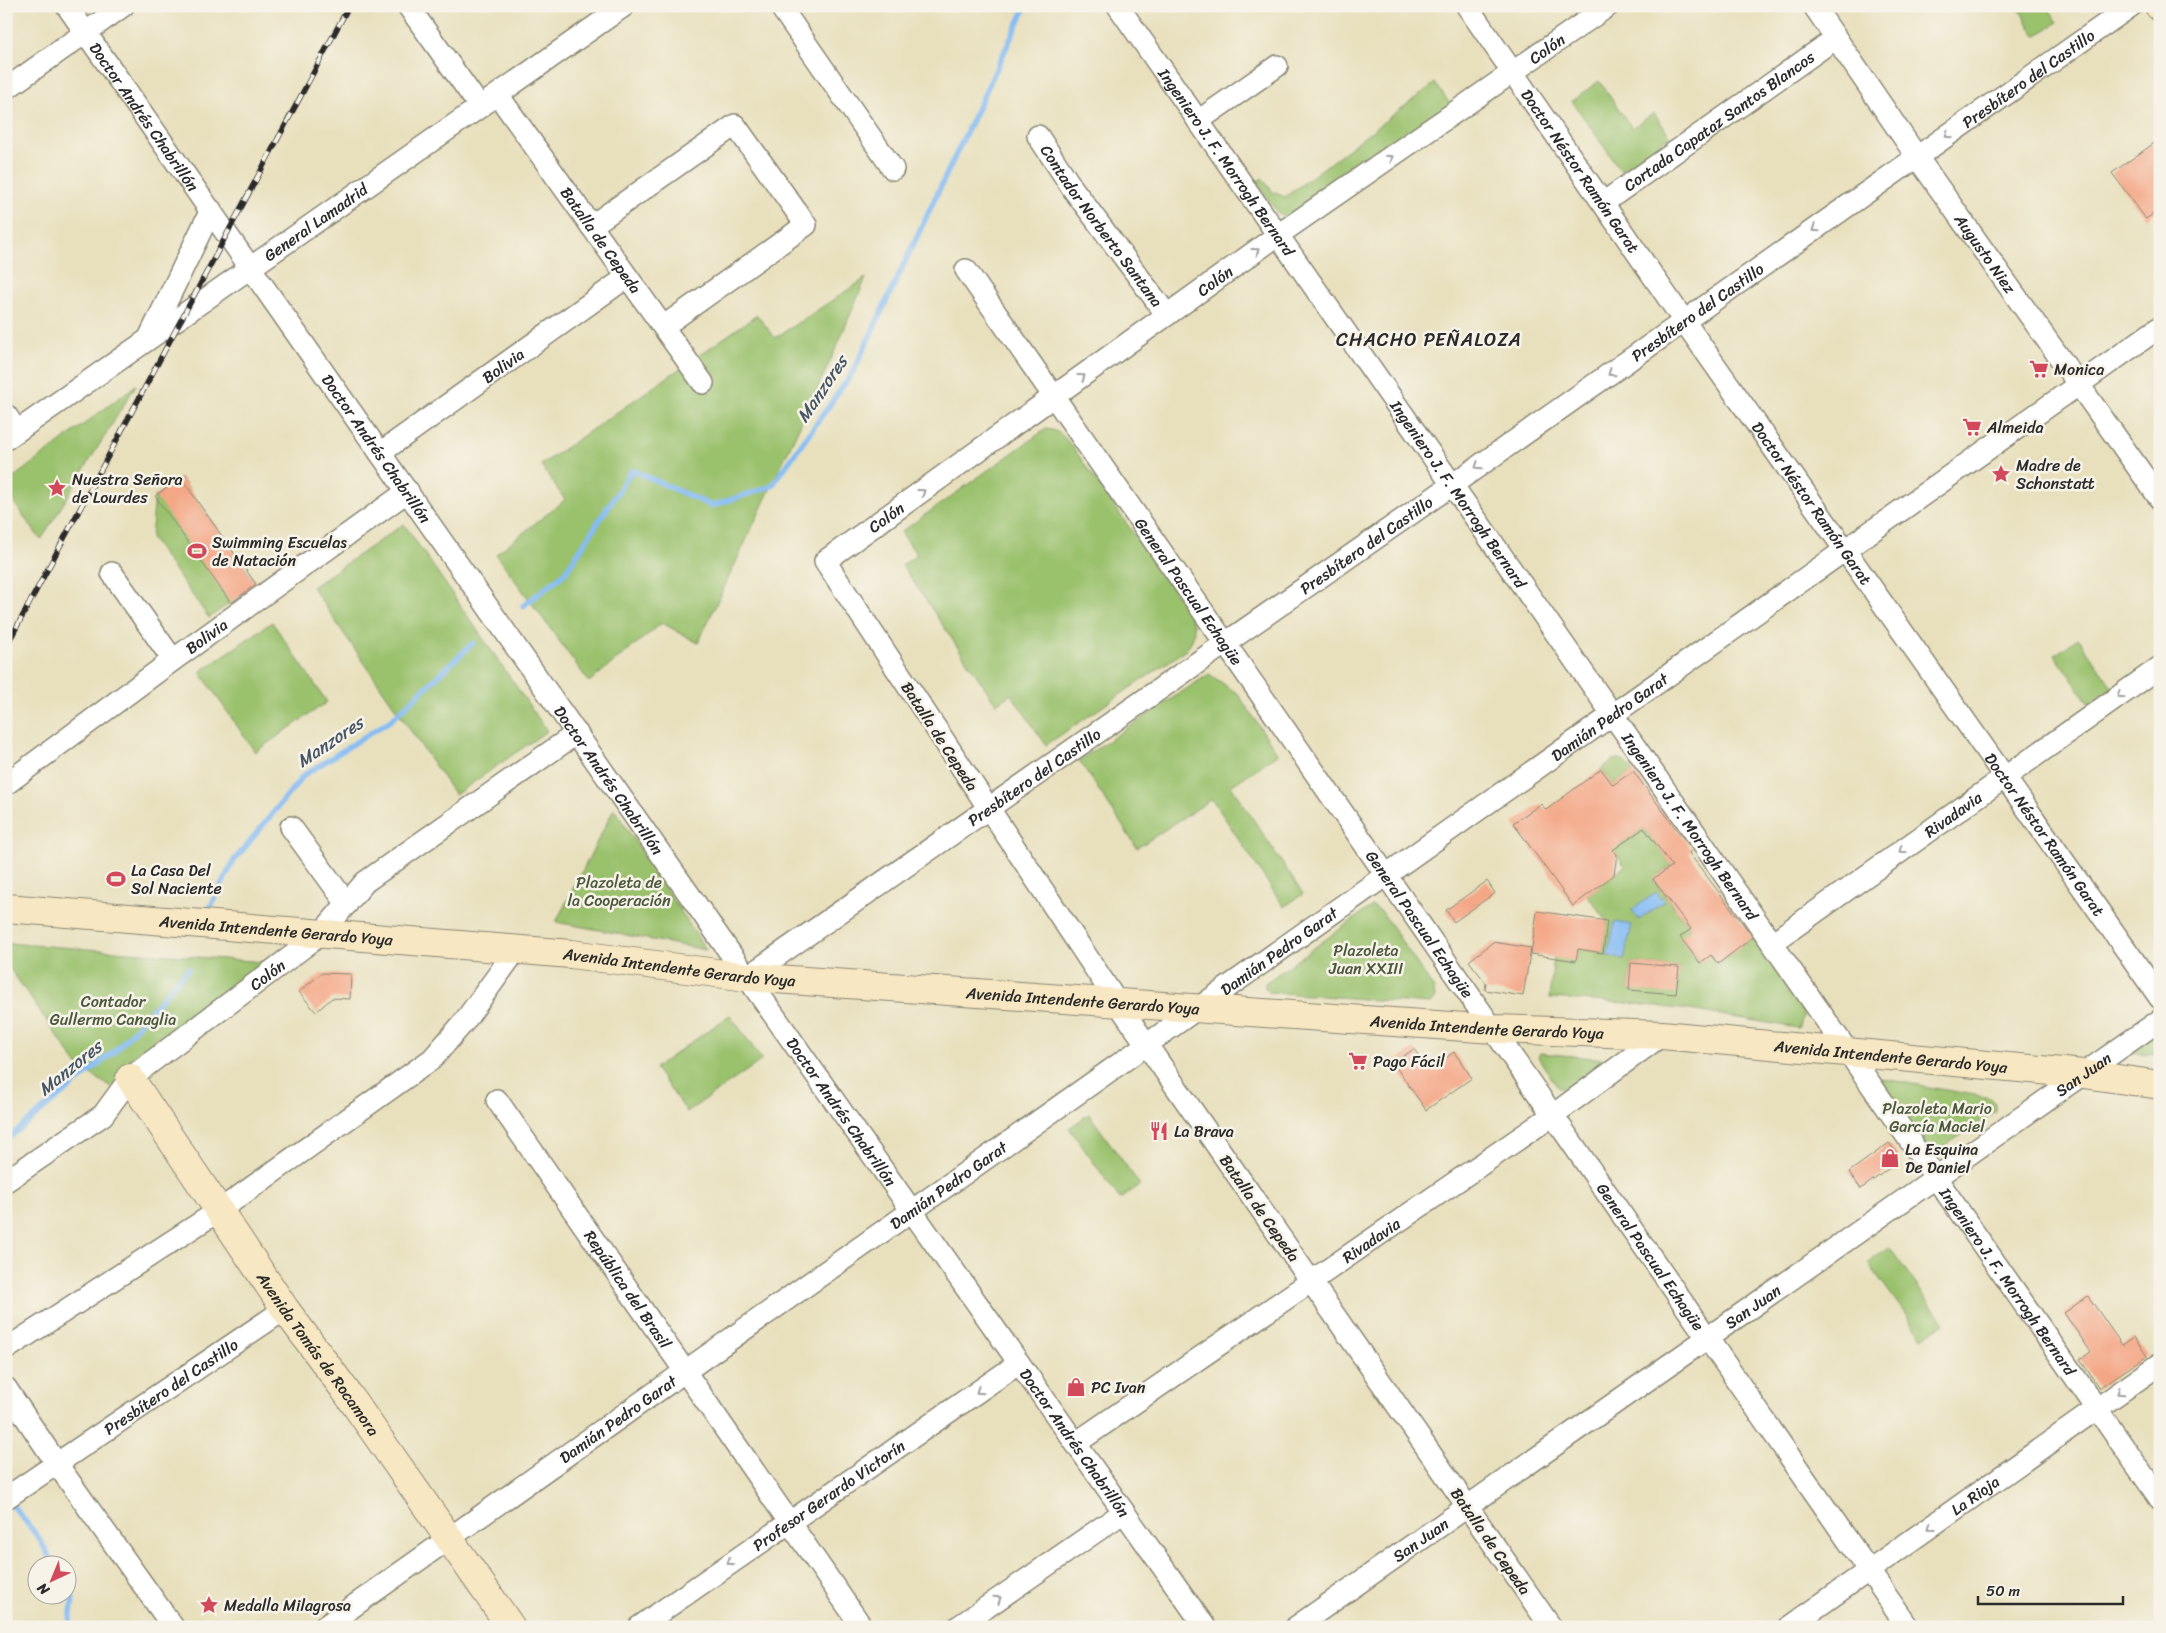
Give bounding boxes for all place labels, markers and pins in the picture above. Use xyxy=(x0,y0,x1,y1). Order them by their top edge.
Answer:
place label: Monica xyxy=(2054,355,2104,384)
supermarket icon: Monica xyxy=(2028,358,2050,380)
place label: Almeida xyxy=(1986,413,2043,442)
supermarket icon: Almeida xyxy=(1961,416,1983,438)
place label: Madre de Schonstatt xyxy=(2016,451,2095,498)
place icon: Madre de Schonstatt xyxy=(1990,463,2012,485)
place label: Nuestra Señora de Lourdes xyxy=(72,465,183,512)
place icon: Nuestra Señora de Lourdes xyxy=(46,477,68,499)
place label: Swimming Escuelas de Natación xyxy=(212,528,347,575)
sports icon: Swimming Escuelas de Natación xyxy=(186,540,208,562)
place label: La Casa Del Sol Naciente xyxy=(131,856,222,903)
sports icon: La Casa Del Sol Naciente xyxy=(105,868,127,890)
place label: Pago Fácil xyxy=(1373,1047,1445,1076)
supermarket icon: Pago Fácil xyxy=(1347,1050,1369,1072)
place label: La Brava xyxy=(1174,1117,1234,1146)
restaurant icon: La Brava xyxy=(1148,1120,1170,1142)
place label: La Esquina De Daniel xyxy=(1905,1135,1978,1182)
shop icon: La Esquina De Daniel xyxy=(1879,1147,1901,1169)
place label: PC Ivan xyxy=(1091,1373,1146,1402)
shop icon: PC Ivan xyxy=(1065,1376,1087,1398)
place label: Medalla Milagrosa xyxy=(224,1591,351,1620)
place icon: Medalla Milagrosa xyxy=(198,1594,220,1616)

